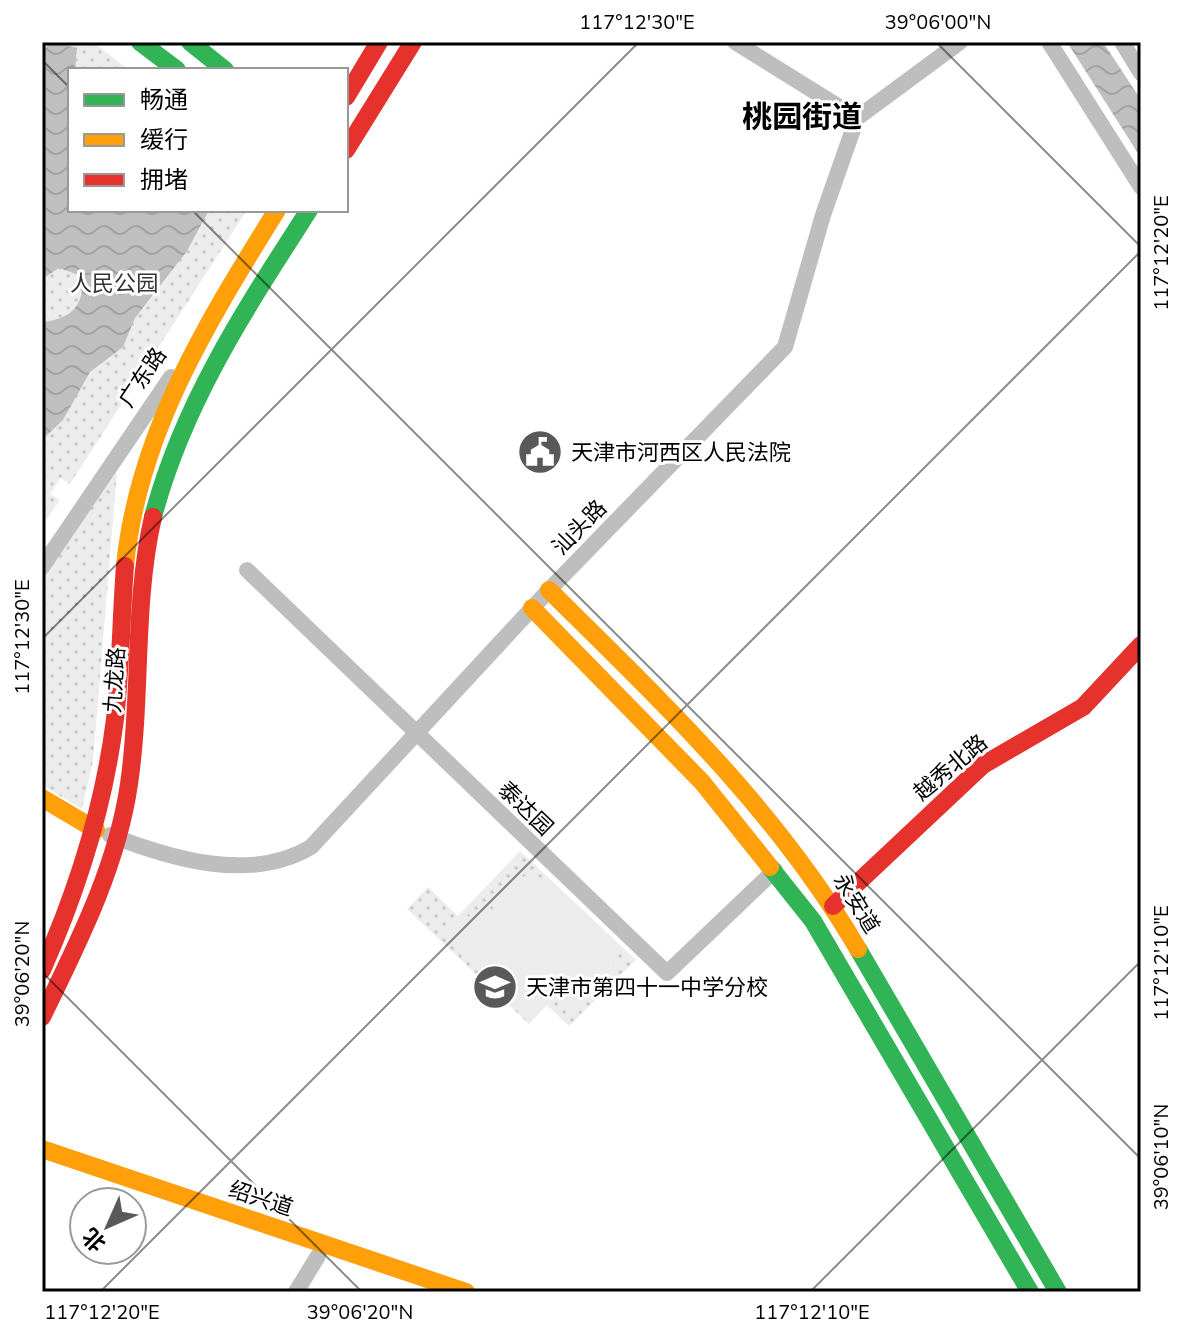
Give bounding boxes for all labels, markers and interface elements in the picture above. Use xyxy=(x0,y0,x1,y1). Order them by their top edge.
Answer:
text: 117°12'30"E xyxy=(579,9,695,36)
text: 39°06'00"N xyxy=(885,9,991,36)
legend xyxy=(68,68,348,212)
text: 畅通 xyxy=(140,84,188,116)
district label: 桃园街道 xyxy=(742,97,862,138)
text: 缓行 xyxy=(140,124,188,156)
text: 拥堵 xyxy=(140,164,188,196)
text: 117°12'20"E xyxy=(1148,195,1175,311)
park label: 人民公园 xyxy=(70,269,158,299)
street label: 广东路 xyxy=(112,342,174,413)
public building icon: 天津市河西区人民法院 xyxy=(516,428,564,476)
place label: 天津市河西区人民法院 xyxy=(571,438,791,468)
street label: 汕头路 xyxy=(546,494,613,562)
text: 117°12'30"E xyxy=(9,579,36,695)
street label: 九龙路 xyxy=(98,646,132,714)
street label: 越秀北路 xyxy=(907,728,994,808)
street label: 泰达园 xyxy=(491,775,559,842)
street label: 永安道 xyxy=(826,868,886,939)
text: 117°12'10"E xyxy=(1148,905,1175,1021)
text: 39°06'20"N xyxy=(9,921,36,1027)
school or university icon: 天津市第四十一中学分校 xyxy=(471,963,519,1011)
place label: 天津市第四十一中学分校 xyxy=(526,973,768,1003)
text: 39°06'10"N xyxy=(1148,1104,1175,1210)
street label: 绍兴道 xyxy=(225,1174,297,1223)
north arrow xyxy=(68,1186,148,1266)
text: 北 xyxy=(76,1221,113,1258)
text: 117°12'20"E xyxy=(44,1299,160,1326)
text: 39°06'20"N xyxy=(307,1299,413,1326)
text: 117°12'10"E xyxy=(754,1299,870,1326)

